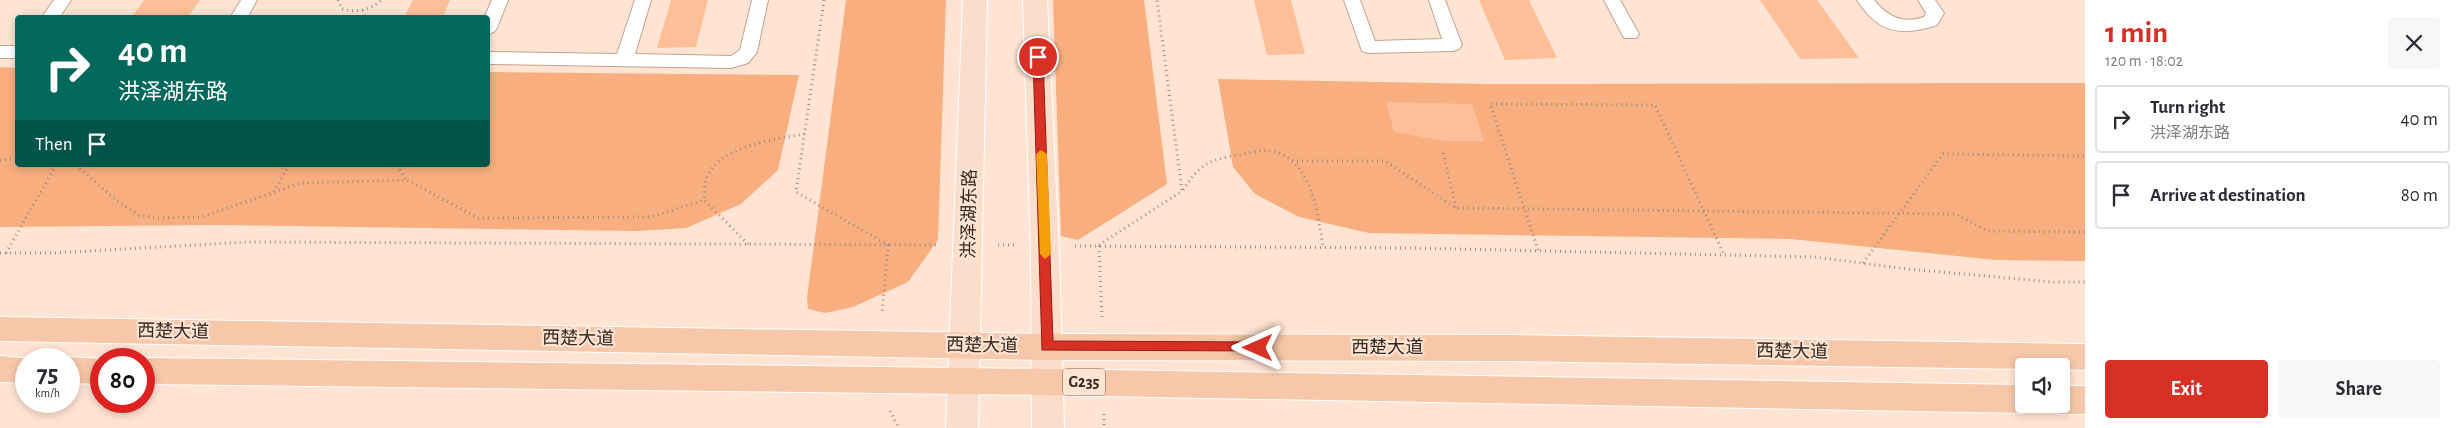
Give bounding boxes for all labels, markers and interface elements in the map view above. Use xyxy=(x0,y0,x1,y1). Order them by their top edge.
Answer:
button: close xyxy=(2388,17,2440,69)
text: 1 min xyxy=(2105,18,2168,48)
text: 40 m xyxy=(118,34,187,69)
icon: right xyxy=(35,35,100,100)
pin xyxy=(1017,36,1059,78)
icon: arrive xyxy=(1024,43,1052,71)
text: 120 m · 18:02 xyxy=(2105,53,2183,69)
text: 洪泽湖东路 xyxy=(118,81,228,103)
text: Turn right xyxy=(2150,98,2225,117)
icon: right xyxy=(2107,105,2135,133)
text: 40 m xyxy=(2400,110,2438,129)
text: 洪泽湖东路 xyxy=(2150,125,2230,141)
icon: arrive xyxy=(83,130,111,158)
text: Then xyxy=(35,135,73,154)
street label: 洪泽湖东路 xyxy=(958,169,980,259)
icon: arrive xyxy=(2107,181,2135,209)
text: Arrive at destination xyxy=(2150,186,2306,205)
text: 80 m xyxy=(2401,186,2438,205)
street label: 西楚大道 xyxy=(137,320,209,342)
position arrow xyxy=(1231,321,1283,373)
street label: 西楚大道 xyxy=(542,327,614,349)
street label: 西楚大道 xyxy=(946,334,1018,356)
street label: 西楚大道 xyxy=(1351,337,1423,357)
street label: 西楚大道 xyxy=(1756,340,1828,362)
speed limit sign: 80 xyxy=(90,348,155,413)
map controls xyxy=(2015,358,2070,413)
button: sound xyxy=(2015,358,2070,413)
button: Exit xyxy=(2105,360,2268,418)
button: Share xyxy=(2278,360,2440,418)
text: 75 xyxy=(37,362,58,387)
road number: G235 xyxy=(1063,368,1105,396)
text: km/h xyxy=(35,387,60,399)

